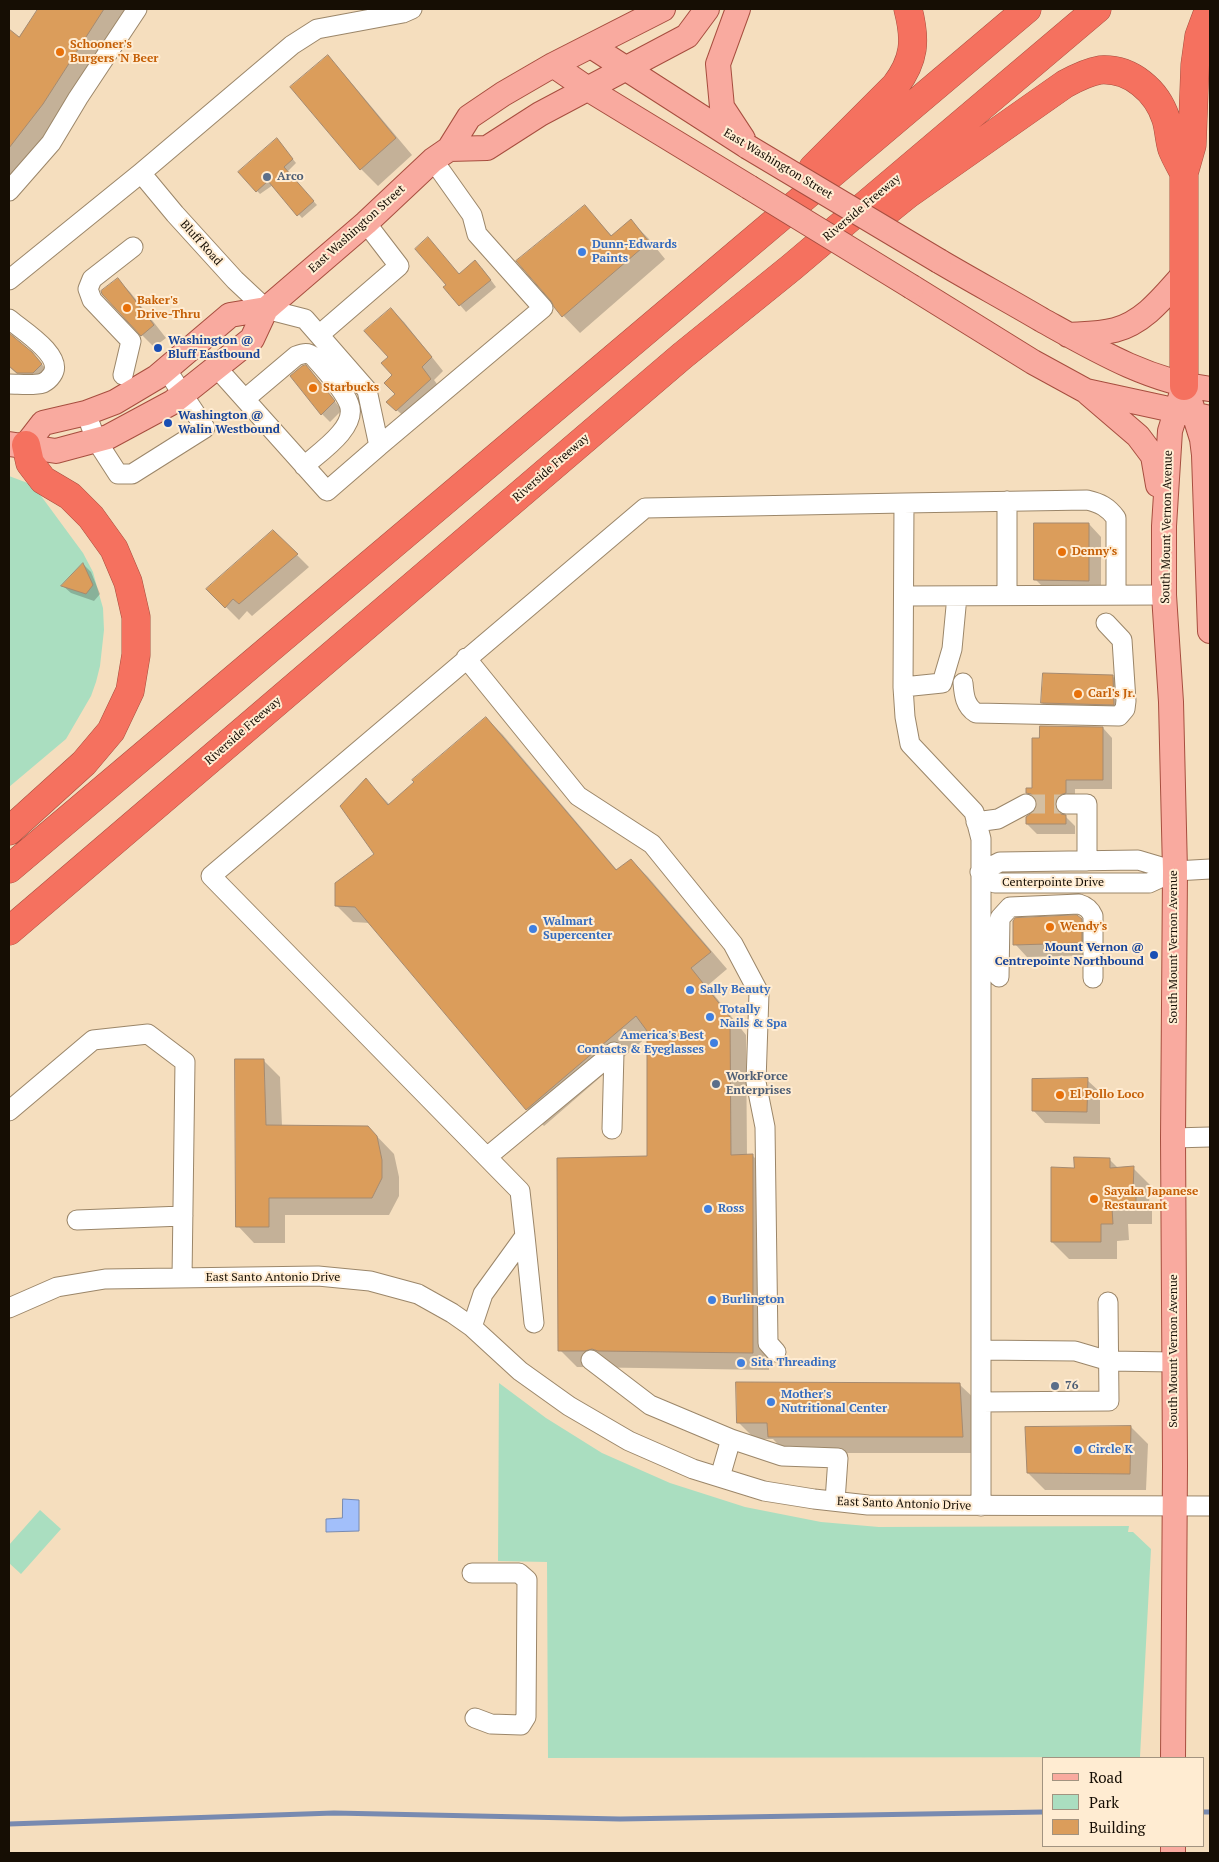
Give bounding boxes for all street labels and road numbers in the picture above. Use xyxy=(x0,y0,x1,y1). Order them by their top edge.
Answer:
street label: East Washington Street xyxy=(721,126,835,202)
street label: Riverside Freeway xyxy=(821,172,903,244)
street label: East Washington Street xyxy=(306,182,408,276)
street label: Bluff Road xyxy=(177,217,225,269)
street label: Riverside Freeway xyxy=(510,431,592,505)
street label: South Mount Vernon Avenue xyxy=(1158,450,1176,604)
street label: Riverside Freeway xyxy=(202,694,284,768)
street label: South Mount Vernon Avenue xyxy=(1167,870,1181,1024)
street label: Centerpointe Drive xyxy=(1002,876,1104,890)
street label: East Santo Antonio Drive xyxy=(206,1271,340,1285)
street label: South Mount Vernon Avenue xyxy=(1167,1274,1181,1428)
street label: East Santo Antonio Drive xyxy=(837,1494,971,1514)

